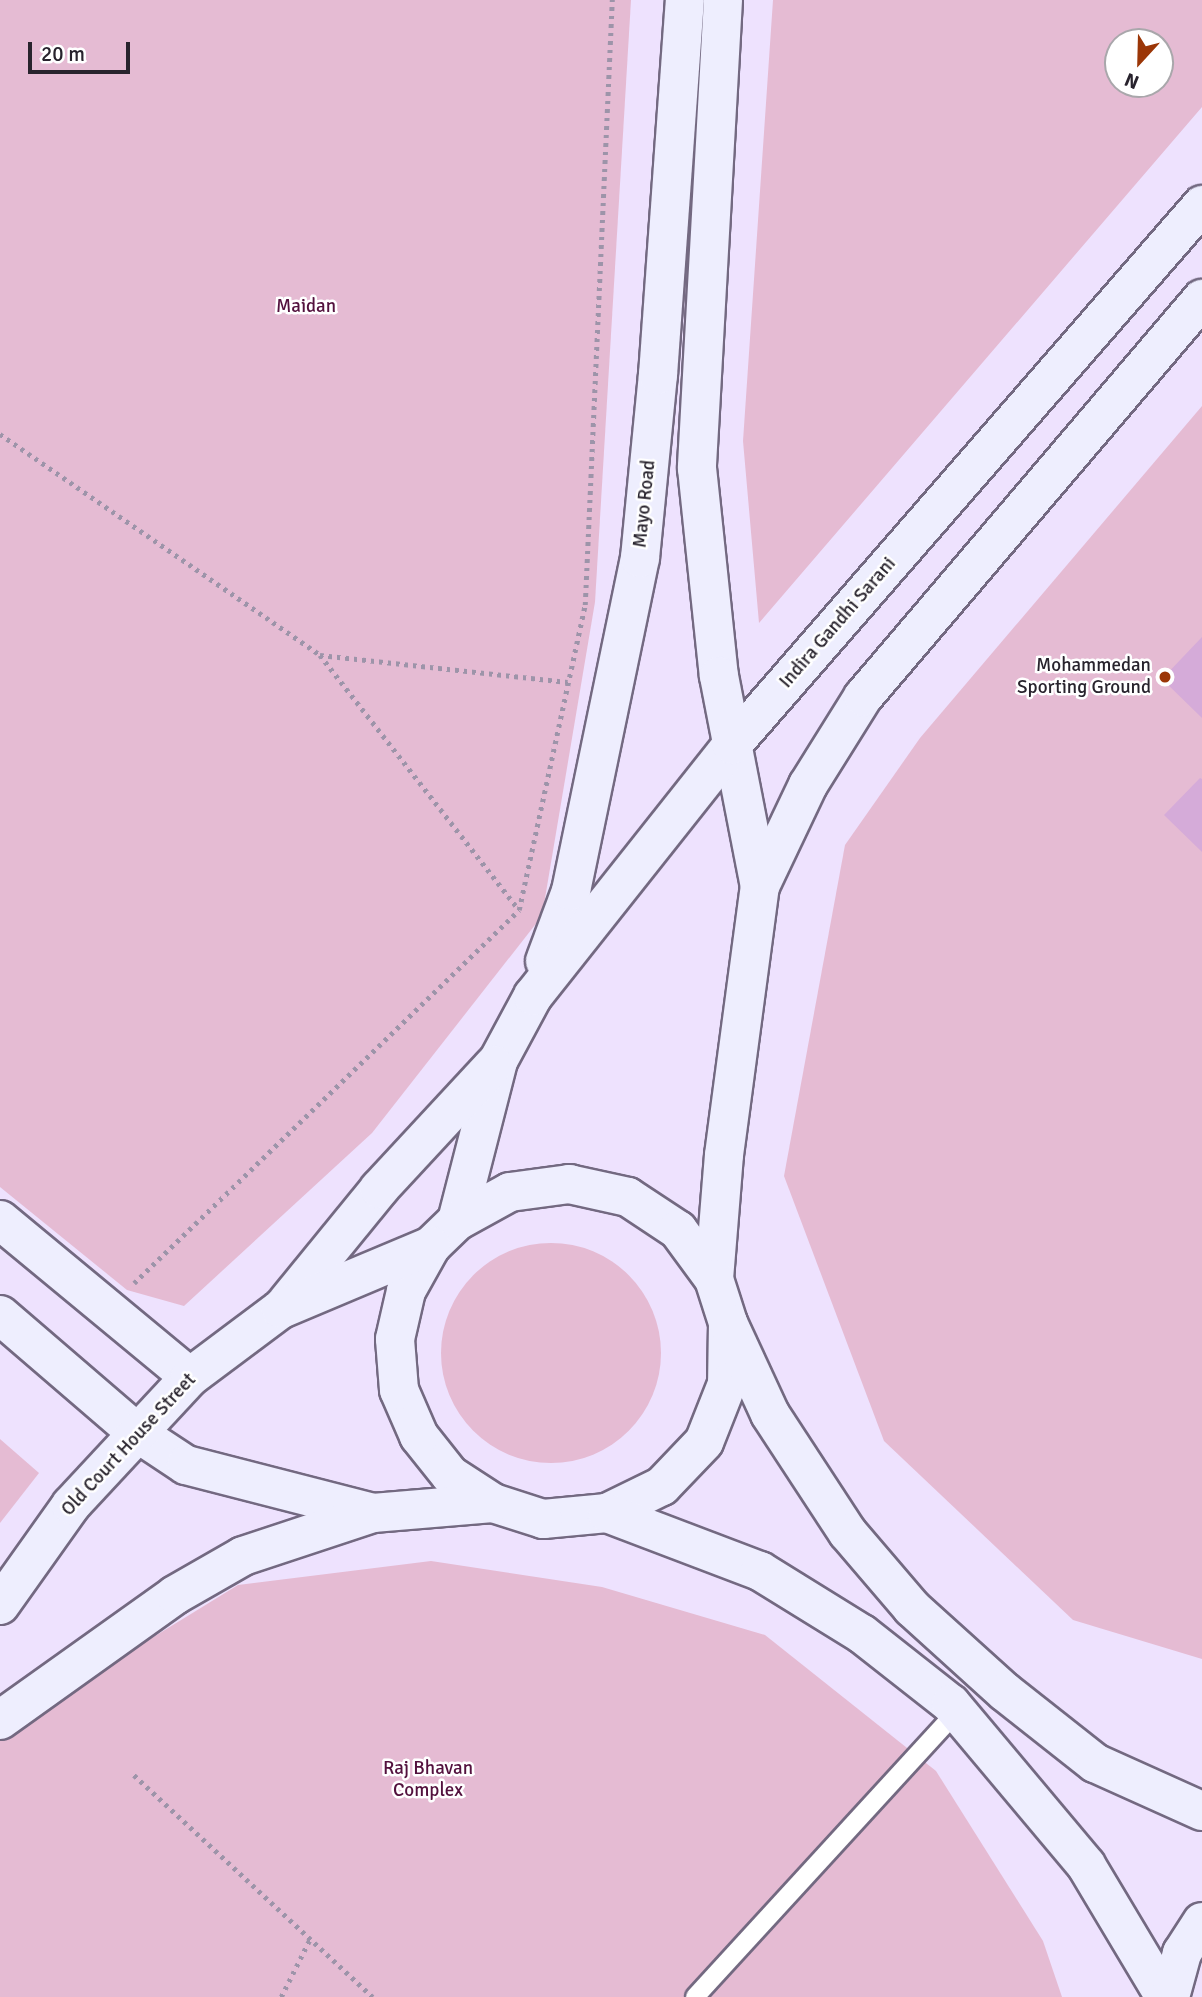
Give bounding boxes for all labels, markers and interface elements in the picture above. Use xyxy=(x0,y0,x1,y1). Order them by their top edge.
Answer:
scale bar xyxy=(32,28,133,72)
north arrow xyxy=(1104,28,1174,98)
text: 20 m xyxy=(41,41,85,67)
text: N xyxy=(1121,67,1143,94)
park label: Maidan xyxy=(276,296,336,318)
street label: Mayo Road xyxy=(629,459,661,549)
street label: Indira Gandhi Sarani xyxy=(775,553,901,693)
place label: Mohammedan Sporting Ground xyxy=(1017,655,1151,699)
marker: Mohammedan Sporting Ground xyxy=(1157,669,1173,685)
street label: Old Court House Street xyxy=(57,1369,201,1521)
park label: Raj Bhavan Complex xyxy=(383,1758,473,1802)

